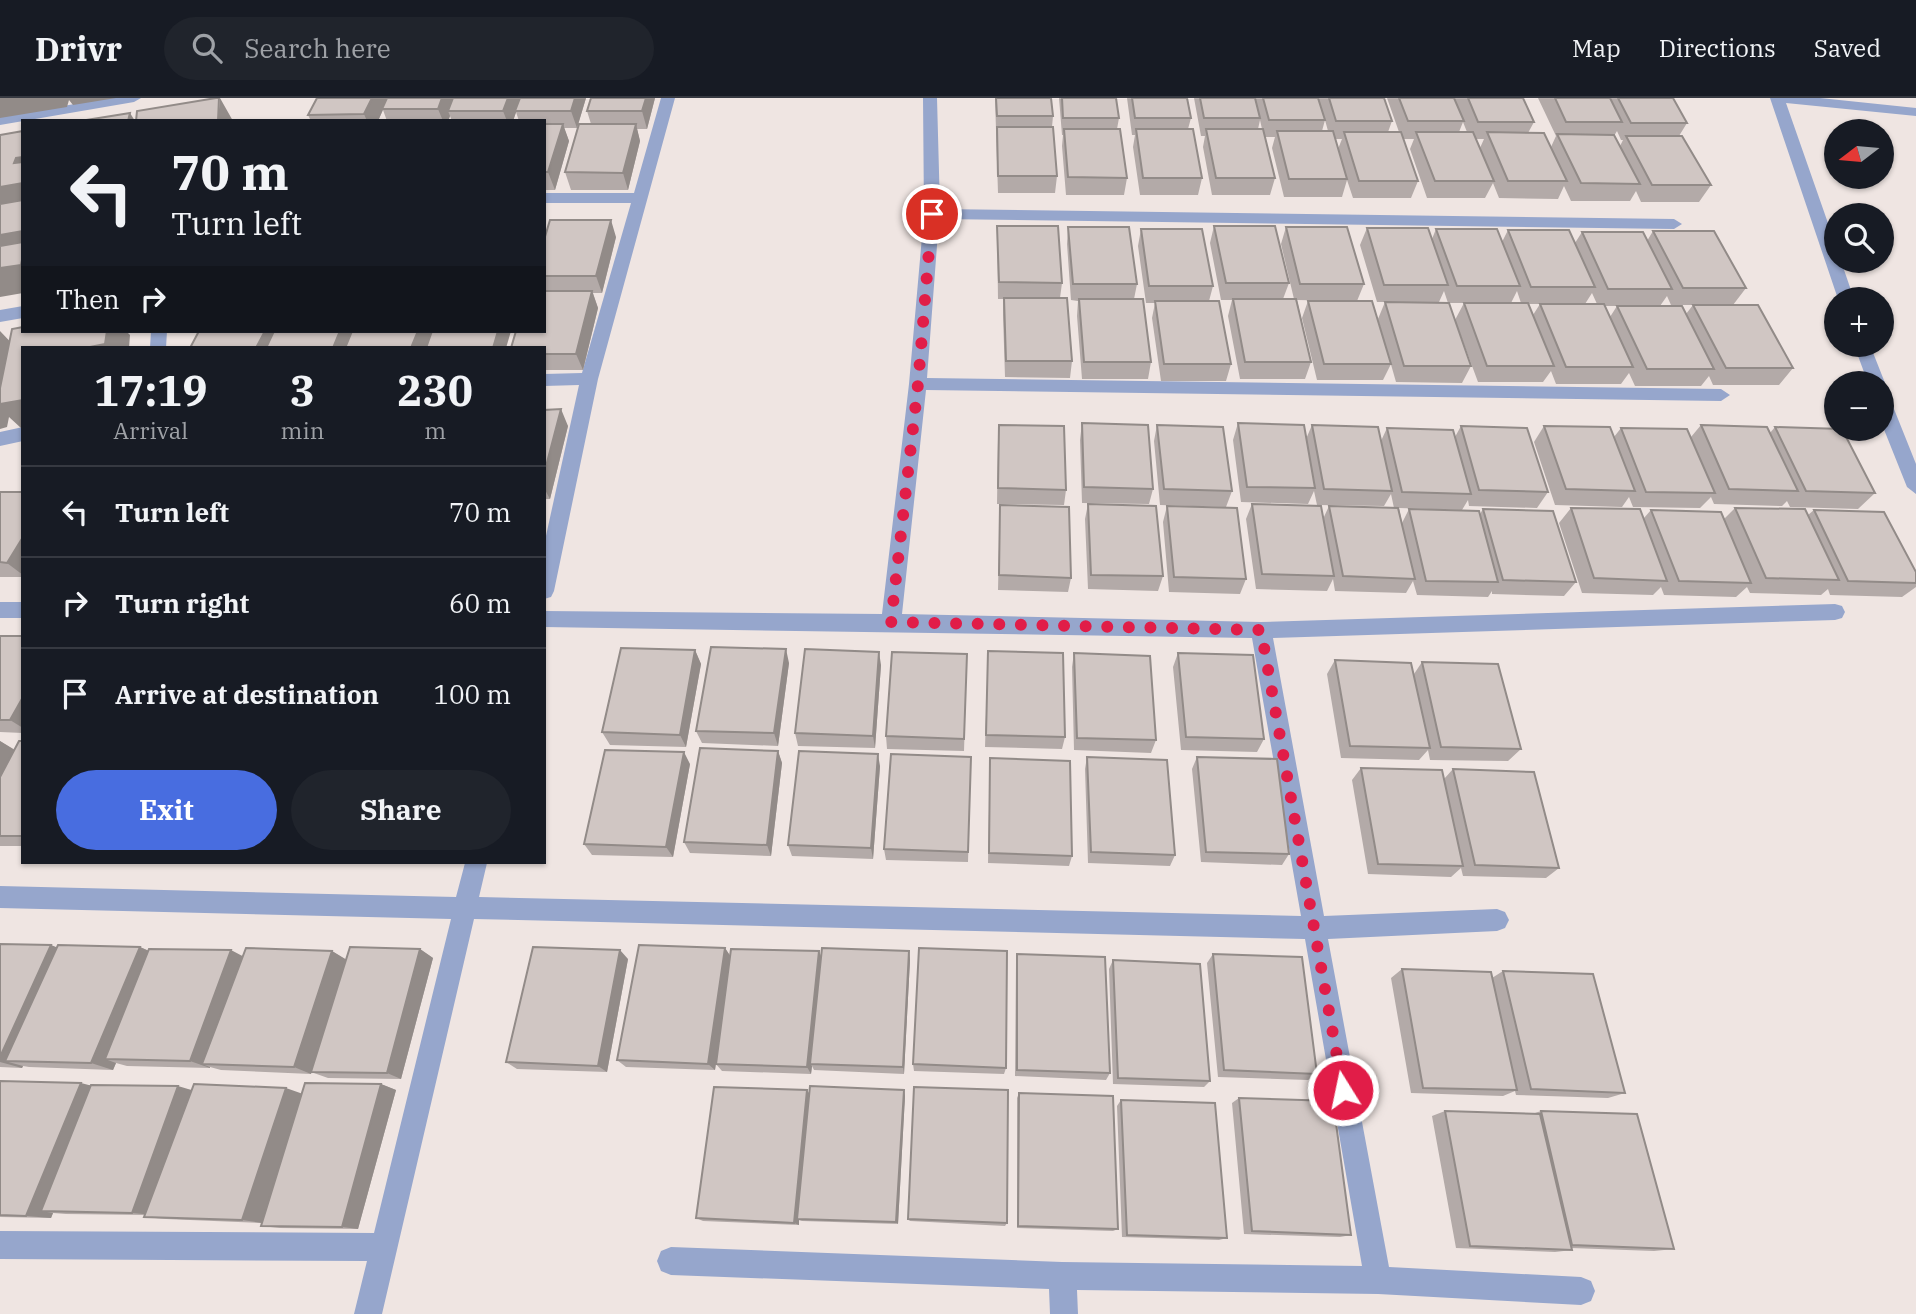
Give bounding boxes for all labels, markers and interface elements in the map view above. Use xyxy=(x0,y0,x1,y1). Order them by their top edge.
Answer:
search box xyxy=(164,17,654,80)
text: Drivr xyxy=(35,27,122,70)
icon: search xyxy=(188,29,226,67)
text: Search here xyxy=(244,31,391,65)
text: Map xyxy=(1572,32,1621,64)
text: Directions xyxy=(1659,32,1776,64)
text: Saved xyxy=(1814,32,1881,64)
north arrow xyxy=(1824,119,1894,189)
map controls xyxy=(1824,119,1894,441)
text: 70 m xyxy=(171,140,289,203)
icon: left xyxy=(56,147,147,238)
pin xyxy=(902,184,962,244)
icon: arrive xyxy=(913,195,951,233)
text: Turn left xyxy=(171,202,302,244)
button: search xyxy=(1824,203,1894,273)
icon: right xyxy=(134,280,172,318)
text: Then xyxy=(56,282,120,316)
button: + xyxy=(1824,287,1894,357)
text: 17:19 xyxy=(94,363,208,418)
text: 3 xyxy=(290,363,315,418)
text: 230 xyxy=(397,363,473,418)
button: − xyxy=(1824,371,1894,441)
text: Arrival xyxy=(113,415,188,445)
text: min xyxy=(281,415,324,445)
text: m xyxy=(424,415,446,445)
icon: left xyxy=(56,493,94,531)
text: Turn left xyxy=(115,495,229,529)
text: 70 m xyxy=(449,495,511,529)
icon: right xyxy=(56,584,94,622)
text: Turn right xyxy=(115,586,249,620)
text: 60 m xyxy=(449,586,511,620)
icon: arrive xyxy=(56,675,94,713)
text: Arrive at destination xyxy=(115,677,379,711)
text: 100 m xyxy=(433,677,511,711)
button: Exit xyxy=(56,770,277,850)
button: Share xyxy=(291,770,511,850)
position arrow xyxy=(1306,1053,1380,1127)

